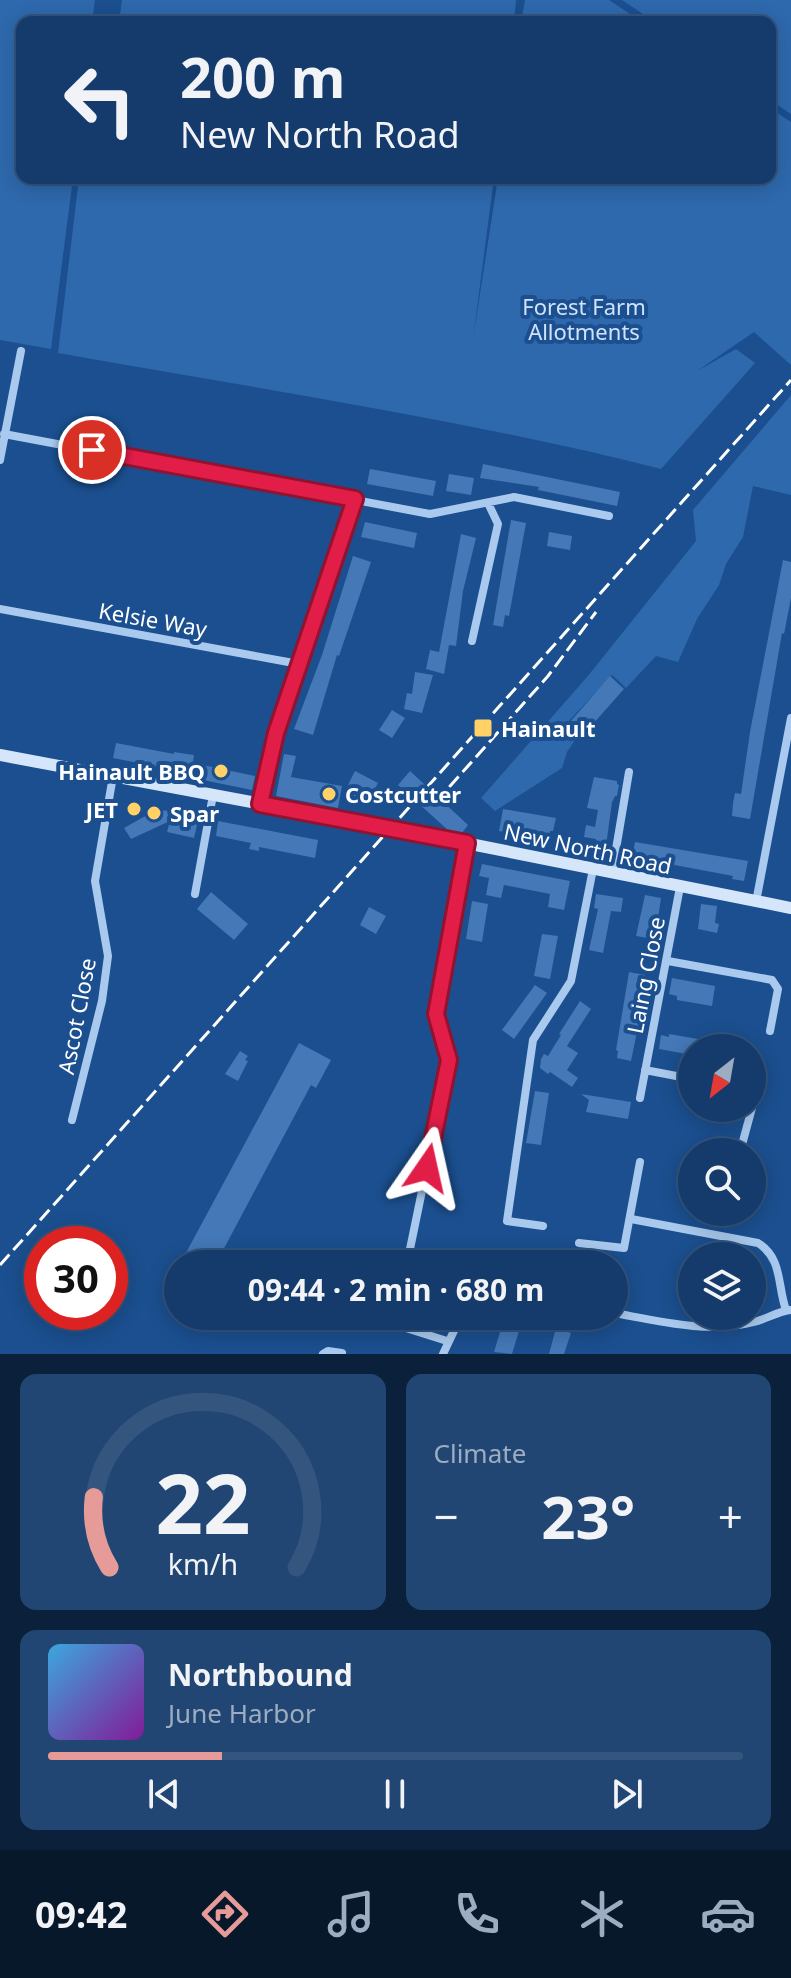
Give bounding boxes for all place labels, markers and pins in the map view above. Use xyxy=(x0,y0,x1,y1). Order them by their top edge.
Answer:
pin xyxy=(58,416,126,484)
place label: Hainault xyxy=(501,713,595,743)
marker: Hainault xyxy=(472,717,494,739)
place label: Hainault BBQ xyxy=(58,756,205,786)
marker: Hainault BBQ xyxy=(212,762,230,780)
place label: Costcutter xyxy=(345,779,461,809)
marker: Costcutter xyxy=(320,785,338,803)
place label: JET xyxy=(84,794,118,824)
place label: Spar xyxy=(170,798,219,828)
marker: JET xyxy=(125,800,143,818)
marker: Spar xyxy=(145,804,163,822)

